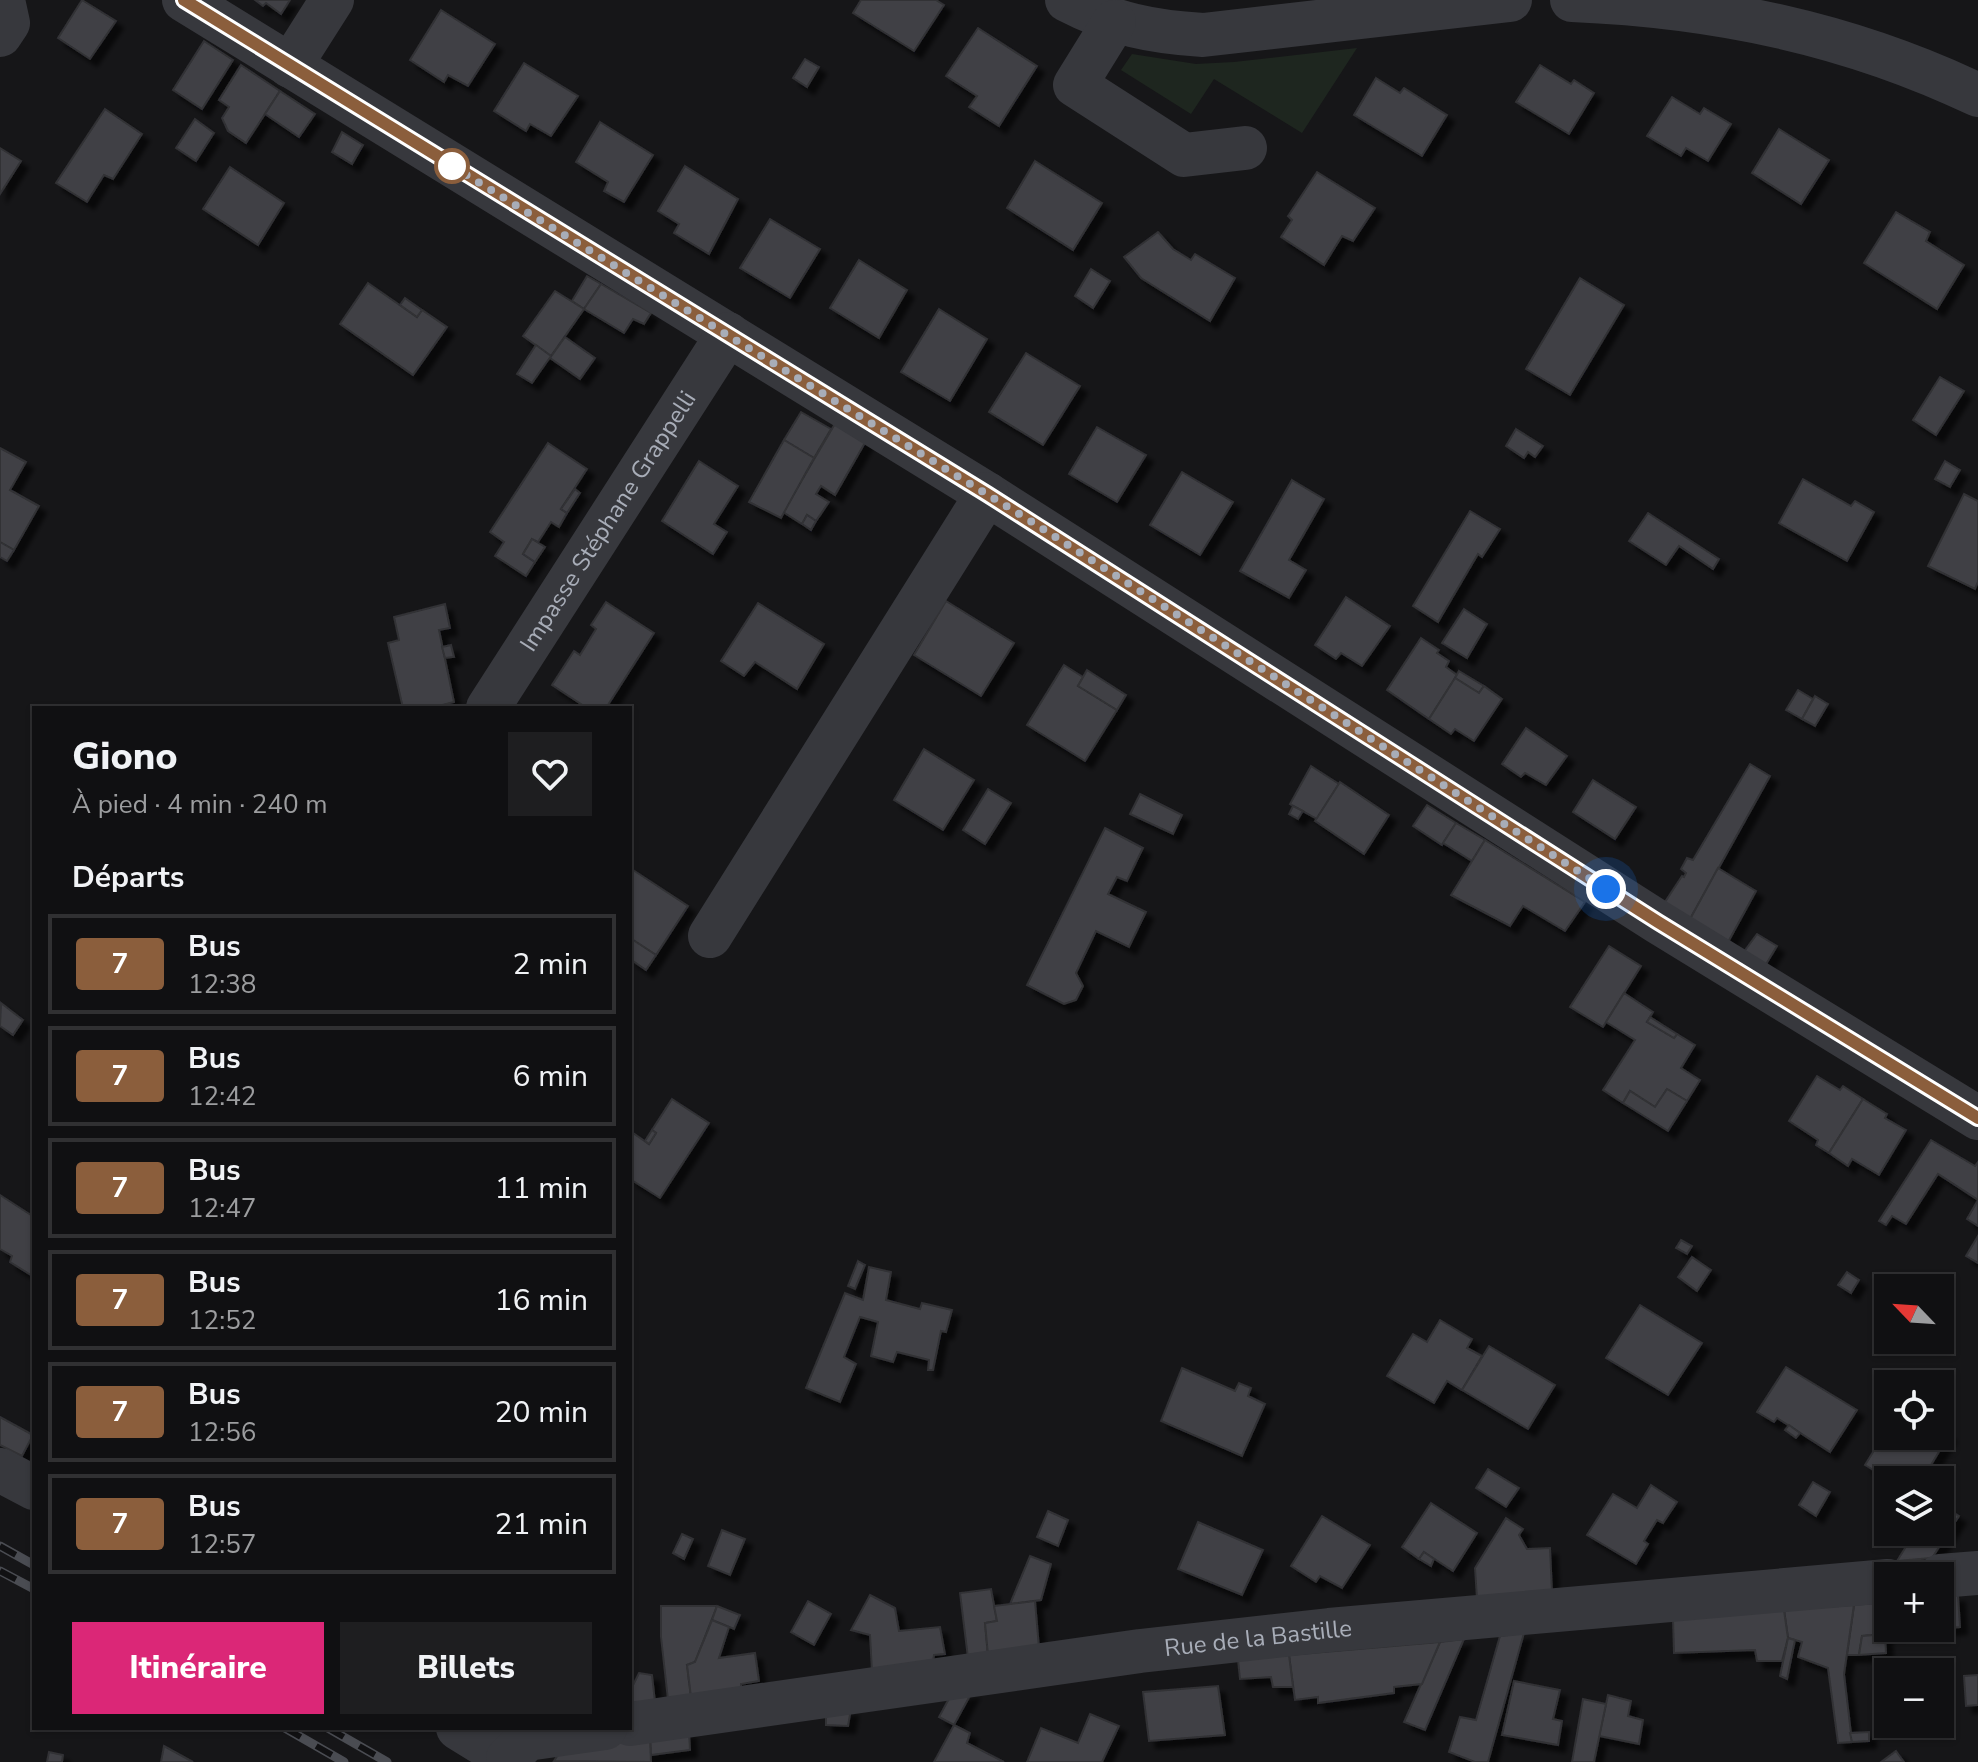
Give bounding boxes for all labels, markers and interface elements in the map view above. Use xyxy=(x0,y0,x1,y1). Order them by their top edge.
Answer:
unlabelled marker xyxy=(435,149,469,183)
street label: Impasse Stéphane Grappelli xyxy=(512,385,703,658)
text: Giono xyxy=(72,731,178,782)
button: heart xyxy=(508,732,592,816)
text: À pied · 4 min · 240 m xyxy=(72,787,327,822)
text: Départs xyxy=(72,857,184,898)
your location xyxy=(1586,869,1626,909)
text: Bus xyxy=(188,926,241,967)
text: 2 min xyxy=(513,944,588,985)
text: 7 xyxy=(112,945,128,983)
text: 12:38 xyxy=(188,967,256,1002)
text: Bus xyxy=(188,1038,241,1079)
text: 6 min xyxy=(513,1056,588,1097)
text: 7 xyxy=(112,1057,128,1095)
text: 12:42 xyxy=(188,1079,256,1114)
text: Bus xyxy=(188,1150,241,1191)
text: 11 min xyxy=(495,1168,588,1209)
text: 7 xyxy=(112,1169,128,1207)
text: 12:47 xyxy=(188,1191,256,1226)
text: Bus xyxy=(188,1262,241,1303)
north arrow xyxy=(1874,1274,1954,1354)
map controls xyxy=(1874,1274,1954,1738)
text: 16 min xyxy=(495,1280,588,1321)
text: 7 xyxy=(112,1281,128,1319)
text: 12:52 xyxy=(188,1303,256,1338)
button: locate xyxy=(1874,1370,1954,1450)
text: Bus xyxy=(188,1374,241,1415)
text: 20 min xyxy=(495,1392,588,1433)
text: 7 xyxy=(112,1393,128,1431)
text: 12:56 xyxy=(188,1415,256,1450)
button: layers xyxy=(1874,1466,1954,1546)
text: Bus xyxy=(188,1486,241,1527)
text: 21 min xyxy=(495,1504,588,1545)
text: 7 xyxy=(112,1505,128,1543)
text: 12:57 xyxy=(188,1527,256,1562)
button: + xyxy=(1874,1562,1954,1642)
street label: Rue de la Bastille xyxy=(1163,1612,1353,1664)
button: Itinéraire xyxy=(72,1622,324,1714)
button: Billets xyxy=(340,1622,592,1714)
button: − xyxy=(1874,1658,1954,1738)

